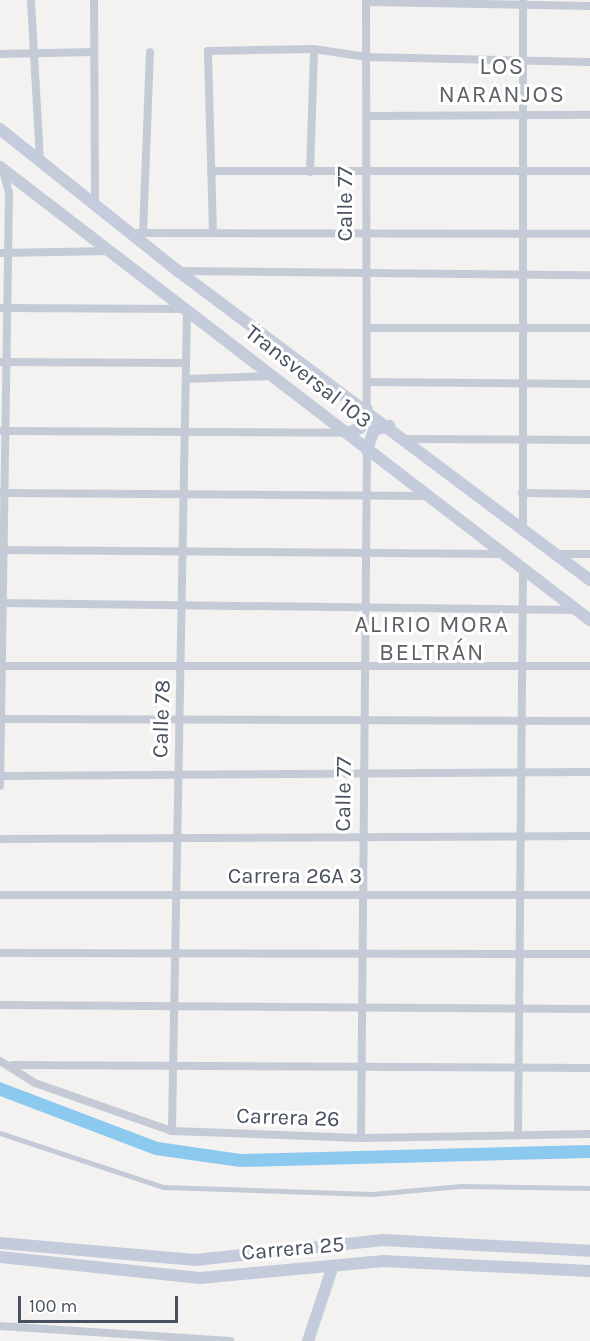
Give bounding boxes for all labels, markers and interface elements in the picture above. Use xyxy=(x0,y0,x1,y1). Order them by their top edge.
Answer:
district label: LOS NARANJOS xyxy=(439,53,565,109)
street label: Calle 77 xyxy=(333,166,359,242)
street label: Transversal 103 xyxy=(240,320,376,434)
district label: ALIRIO MORA BELTRÁN xyxy=(354,611,510,667)
street label: Calle 78 xyxy=(147,679,177,759)
street label: Calle 77 xyxy=(330,756,358,832)
street label: Carrera 26A 3 xyxy=(228,864,362,890)
street label: Carrera 26 xyxy=(236,1103,340,1133)
street label: Carrera 25 xyxy=(240,1231,346,1267)
scale bar xyxy=(21,1284,182,1322)
text: 100 m xyxy=(29,1295,77,1317)

